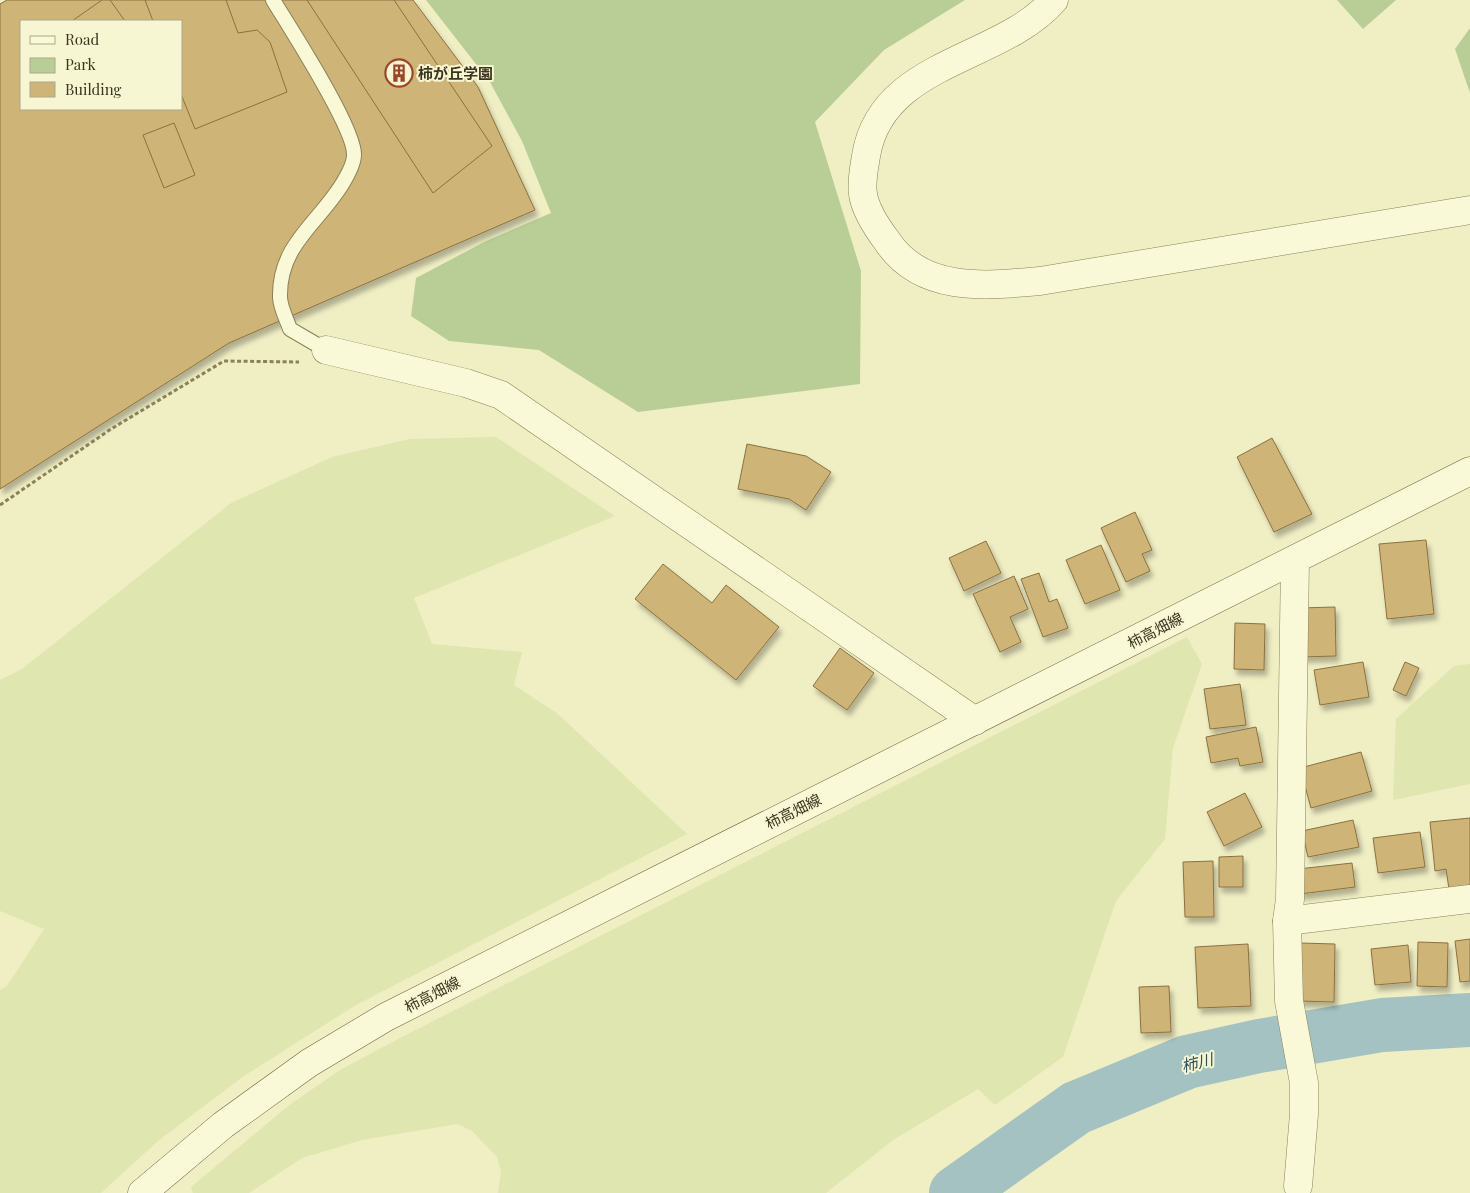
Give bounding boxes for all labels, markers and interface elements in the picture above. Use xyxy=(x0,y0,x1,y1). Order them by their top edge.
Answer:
legend xyxy=(20,20,182,110)
text: Road xyxy=(65,29,99,49)
text: Park xyxy=(65,54,97,74)
building icon: 柿が丘学園 xyxy=(384,58,414,88)
place label: 柿が丘学園 xyxy=(418,63,493,83)
text: Building xyxy=(65,79,122,99)
street label: 柿高畑線 xyxy=(1124,607,1186,653)
street label: 柿高畑線 xyxy=(762,789,824,833)
street label: 柿高畑線 xyxy=(401,971,463,1017)
water label: 柿川 xyxy=(1179,1047,1217,1076)

